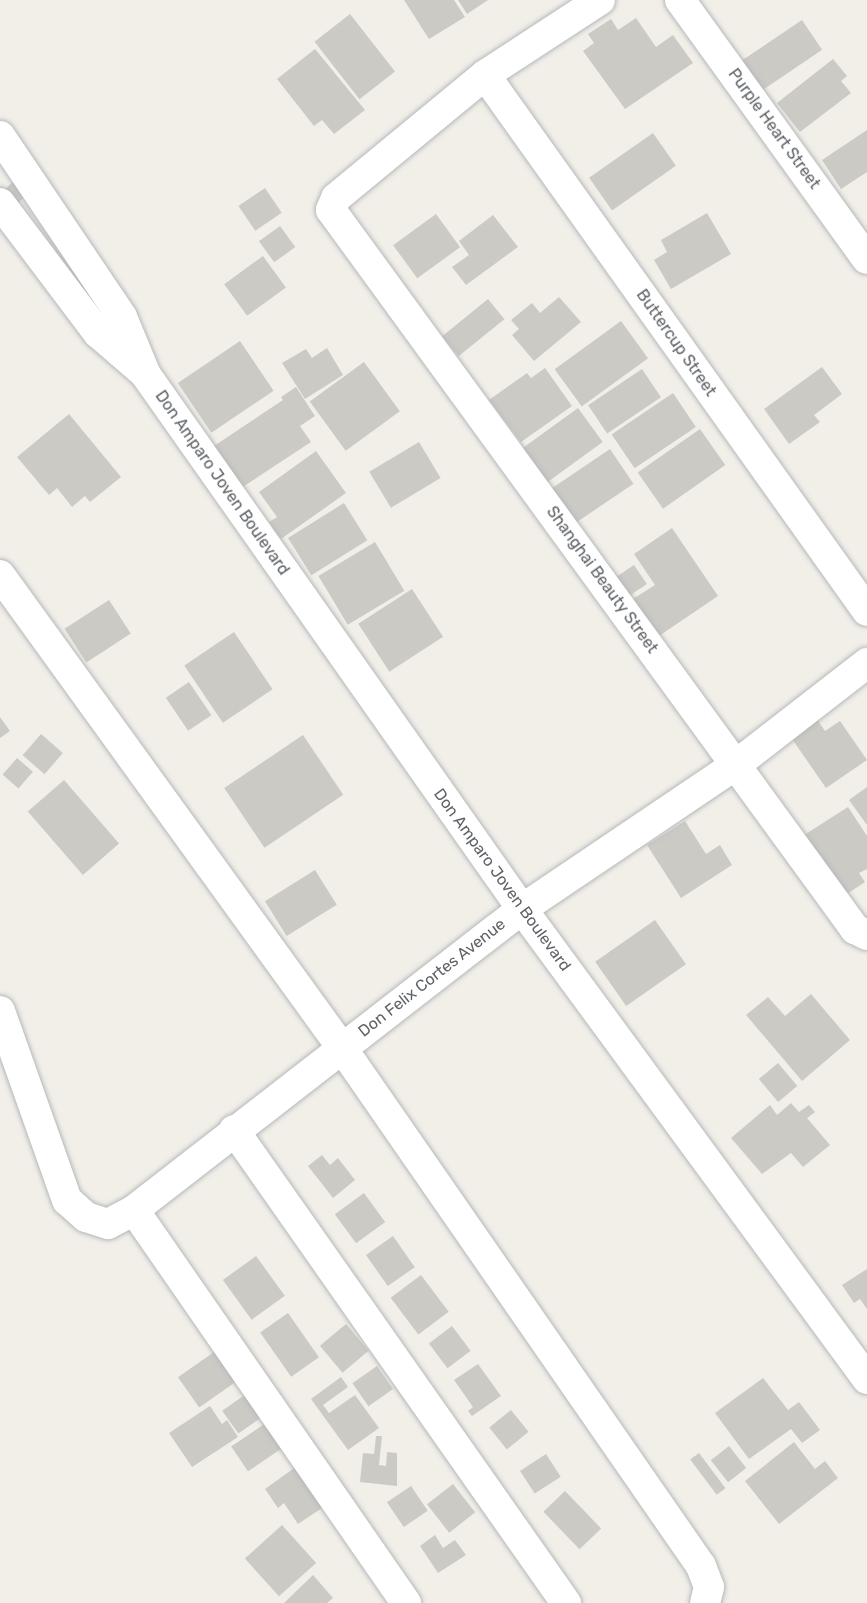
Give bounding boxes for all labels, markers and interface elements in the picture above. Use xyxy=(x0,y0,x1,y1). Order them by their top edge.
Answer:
street label: Purple Heart Street xyxy=(724,65,824,193)
street label: Buttercup Street xyxy=(632,286,720,400)
street label: Don Amparo Joven Boulevard xyxy=(151,387,293,579)
street label: Shanghai Beauty Street xyxy=(542,503,662,657)
street label: Don Amparo Joven Boulevard xyxy=(429,785,575,975)
street label: Don Felix Cortes Avenue xyxy=(355,915,509,1041)

